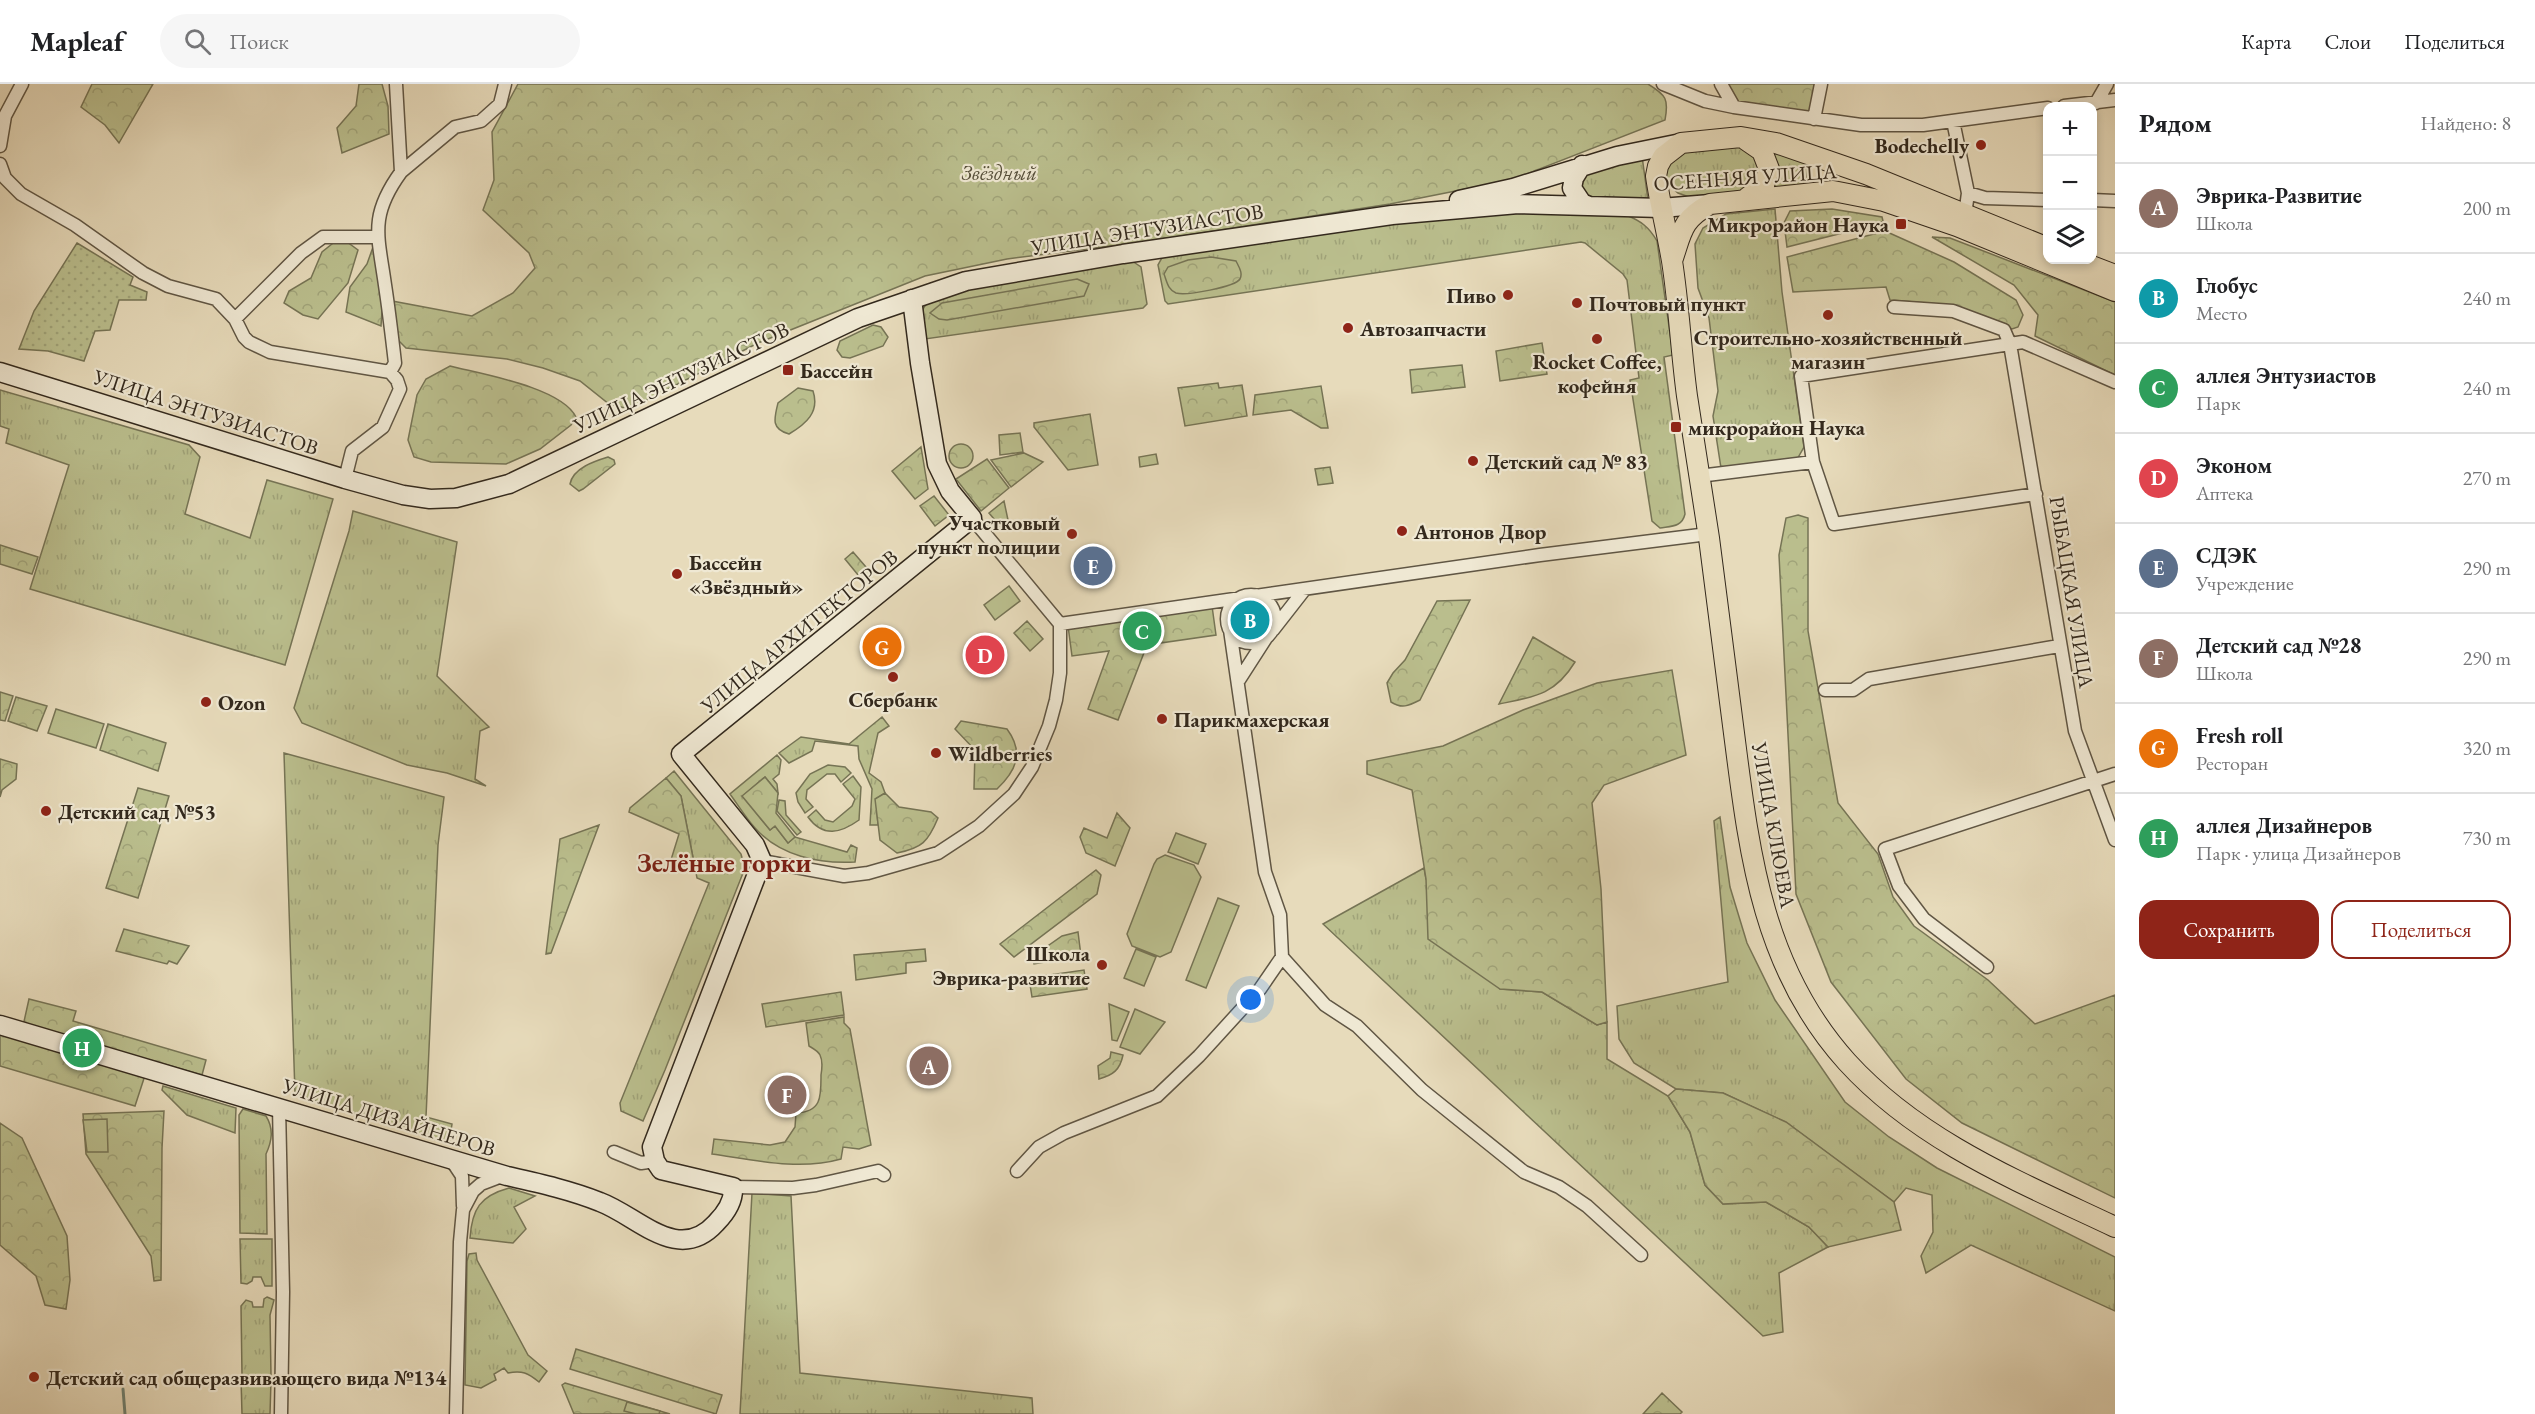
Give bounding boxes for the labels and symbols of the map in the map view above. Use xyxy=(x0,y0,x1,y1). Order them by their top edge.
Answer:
place label: Bodechelly xyxy=(1875,132,1970,159)
marker: Bodechelly xyxy=(1974,138,1988,152)
street label: ОСЕННЯЯ УЛИЦА xyxy=(1652,157,1838,197)
park label: Звёздный xyxy=(961,159,1037,186)
street label: УЛИЦА ЭНТУЗИАСТОВ xyxy=(1028,197,1265,261)
place label: Микрорайон Наука xyxy=(1707,211,1890,238)
marker: Микрорайон Наука xyxy=(1894,217,1908,231)
place label: Пиво xyxy=(1446,282,1496,309)
marker: Пиво xyxy=(1501,288,1515,302)
place label: Почтовый пункт xyxy=(1589,290,1746,317)
marker: Почтовый пункт xyxy=(1570,296,1584,310)
marker: Строительно-хозяйственный магазин xyxy=(1821,308,1835,322)
street label: УЛИЦА ЭНТУЗИАСТОВ xyxy=(568,315,793,439)
place label: Автозапчасти xyxy=(1359,315,1486,342)
marker: Автозапчасти xyxy=(1341,321,1355,335)
place label: Строительно-хозяйственный магазин xyxy=(1694,324,1962,375)
marker: Rocket Coffee, кофейня xyxy=(1590,332,1604,346)
place label: Rocket Coffee, кофейня xyxy=(1532,348,1662,399)
place label: Бассейн xyxy=(800,357,873,384)
street label: УЛИЦА ЭНТУЗИАСТОВ xyxy=(89,363,322,461)
marker: Бассейн xyxy=(781,363,795,377)
place label: микрорайон Наука xyxy=(1688,414,1866,441)
marker: микрорайон Наука xyxy=(1669,420,1683,434)
place label: Детский сад № 83 xyxy=(1485,448,1648,475)
marker: Детский сад № 83 xyxy=(1466,454,1480,468)
street label: РЫБАЦКАЯ УЛИЦА xyxy=(2044,494,2101,690)
place label: Участковый пункт полиции xyxy=(917,509,1060,560)
place label: Антонов Двор xyxy=(1413,518,1547,545)
marker: Антонов Двор xyxy=(1395,524,1409,538)
marker: Участковый пункт полиции xyxy=(1065,527,1079,541)
street label: УЛИЦА АРХИТЕКТОРОВ xyxy=(694,543,903,720)
pin: E xyxy=(1074,544,1112,588)
place label: Бассейн «Звёздный» xyxy=(689,549,804,600)
marker: Бассейн «Звёздный» xyxy=(670,567,684,581)
pin: B xyxy=(1230,598,1270,642)
pin: C xyxy=(1122,608,1162,654)
pin: G xyxy=(862,624,902,670)
pin: D xyxy=(966,632,1004,678)
marker: Сбербанк xyxy=(886,670,900,684)
place label: Сбербанк xyxy=(848,686,938,713)
place label: Ozon xyxy=(218,689,266,716)
marker: Ozon xyxy=(199,695,213,709)
place label: Парикмахерская xyxy=(1174,706,1329,733)
marker: Парикмахерская xyxy=(1155,712,1169,726)
street label: УЛИЦА КЛЮЕВА xyxy=(1746,739,1802,910)
place label: Wildberries xyxy=(948,740,1052,767)
marker: Wildberries xyxy=(929,746,943,760)
place label: Детский сад №53 xyxy=(58,798,216,825)
marker: Детский сад №53 xyxy=(39,804,53,818)
district label: Зелёные горки xyxy=(637,845,811,880)
place label: Школа Эврика-развитие xyxy=(932,940,1091,991)
marker: Школа Эврика-развитие xyxy=(1095,958,1109,972)
your location xyxy=(1236,985,1265,1014)
pin: H xyxy=(62,1026,101,1070)
pin: A xyxy=(910,1044,948,1088)
street label: УЛИЦА ДИЗАЙНЕРОВ xyxy=(278,1071,499,1162)
pin: F xyxy=(768,1072,806,1118)
place label: Детский сад общеразвивающего вида №134 xyxy=(46,1364,447,1391)
marker: Детский сад общеразвивающего вида №134 xyxy=(27,1370,41,1384)

